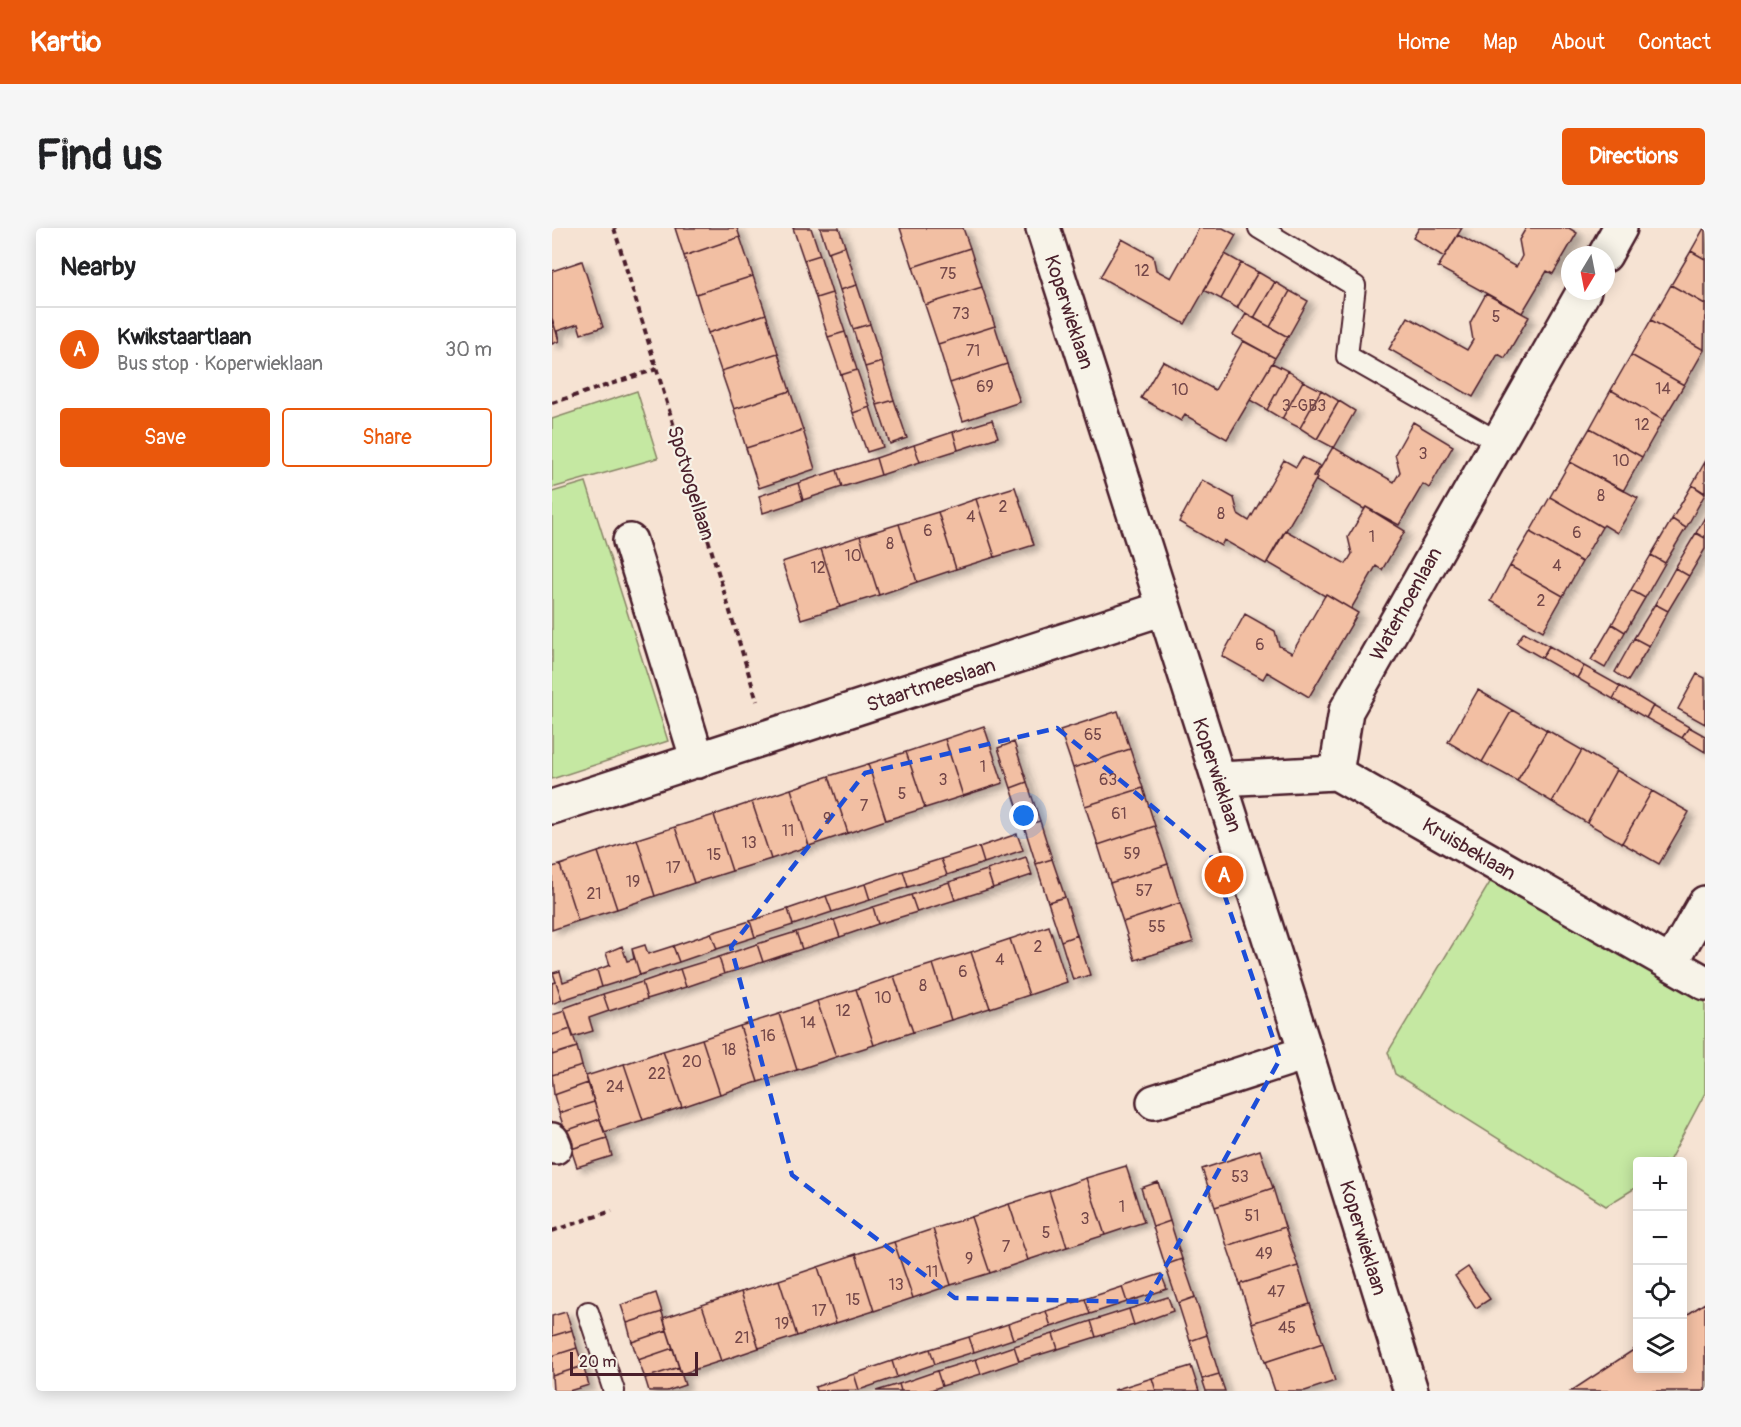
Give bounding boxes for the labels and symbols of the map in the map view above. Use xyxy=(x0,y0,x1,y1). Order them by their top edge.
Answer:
north arrow xyxy=(1561,246,1615,300)
street label: Koperwieklaan xyxy=(1039,252,1099,372)
house number: 12 xyxy=(1134,261,1150,281)
house number: 75 xyxy=(939,264,957,284)
house number: 73 xyxy=(952,304,970,324)
house number: 5 xyxy=(1492,307,1500,327)
house number: 71 xyxy=(966,341,980,361)
house number: 69 xyxy=(976,377,994,397)
house number: 14 xyxy=(1655,379,1671,399)
house number: 10 xyxy=(1171,380,1189,400)
house number: 3-GB3 xyxy=(1282,396,1326,416)
house number: 12 xyxy=(1634,415,1650,435)
street label: Spotvogellaan xyxy=(662,423,720,543)
house number: 3 xyxy=(1419,444,1428,464)
house number: 10 xyxy=(1612,451,1630,471)
house number: 8 xyxy=(1597,486,1605,506)
house number: 2 xyxy=(999,497,1008,517)
house number: 8 xyxy=(1217,504,1225,524)
house number: 4 xyxy=(966,507,976,527)
house number: 6 xyxy=(923,521,933,541)
house number: 6 xyxy=(1572,523,1582,543)
house number: 1 xyxy=(1369,527,1375,547)
house number: 8 xyxy=(886,534,894,554)
street label: Waterhoenlaan xyxy=(1365,543,1447,665)
house number: 10 xyxy=(844,546,862,566)
house number: 4 xyxy=(1552,556,1562,576)
house number: 12 xyxy=(810,558,826,578)
house number: 2 xyxy=(1537,591,1546,611)
house number: 6 xyxy=(1255,635,1265,655)
street label: Staartmeeslaan xyxy=(863,652,999,718)
street label: Koperwieklaan xyxy=(1187,715,1247,835)
house number: 65 xyxy=(1084,725,1102,745)
house number: 1 xyxy=(980,757,986,777)
house number: 3 xyxy=(939,770,948,790)
house number: 63 xyxy=(1099,770,1117,790)
house number: 5 xyxy=(898,784,906,804)
house number: 7 xyxy=(860,796,869,816)
your location xyxy=(1009,801,1038,830)
house number: 61 xyxy=(1111,804,1127,824)
house number: 9 xyxy=(823,809,831,829)
street label: Kruisbeklaan xyxy=(1418,812,1520,886)
house number: 11 xyxy=(782,821,794,841)
house number: 13 xyxy=(741,833,757,853)
house number: 59 xyxy=(1124,844,1140,864)
house number: 15 xyxy=(707,845,721,865)
pin: A xyxy=(1204,852,1244,898)
house number: 17 xyxy=(666,858,681,878)
house number: 19 xyxy=(626,872,640,892)
house number: 57 xyxy=(1135,881,1153,901)
house number: 21 xyxy=(586,884,602,904)
house number: 55 xyxy=(1148,917,1166,937)
house number: 2 xyxy=(1034,937,1043,957)
house number: 4 xyxy=(995,950,1005,970)
house number: 6 xyxy=(958,962,968,982)
house number: 8 xyxy=(919,976,927,996)
house number: 10 xyxy=(874,988,892,1008)
house number: 12 xyxy=(835,1001,851,1021)
house number: 14 xyxy=(800,1013,816,1033)
house number: 16 xyxy=(760,1026,776,1046)
house number: 18 xyxy=(722,1040,736,1060)
house number: 20 xyxy=(682,1052,702,1072)
house number: 22 xyxy=(648,1064,666,1084)
house number: 24 xyxy=(606,1077,624,1097)
house number: 53 xyxy=(1231,1167,1249,1187)
street label: Koperwieklaan xyxy=(1334,1178,1392,1298)
house number: 1 xyxy=(1119,1197,1125,1217)
house number: 51 xyxy=(1245,1206,1259,1226)
house number: 3 xyxy=(1081,1209,1090,1229)
house number: 5 xyxy=(1042,1223,1050,1243)
house number: 7 xyxy=(1002,1237,1011,1257)
house number: 49 xyxy=(1255,1244,1273,1264)
house number: 9 xyxy=(965,1249,973,1269)
house number: 11 xyxy=(926,1262,938,1282)
house number: 13 xyxy=(888,1275,904,1295)
house number: 47 xyxy=(1267,1282,1285,1302)
house number: 15 xyxy=(846,1290,860,1310)
house number: 17 xyxy=(812,1301,827,1321)
house number: 19 xyxy=(775,1314,789,1334)
house number: 45 xyxy=(1278,1318,1296,1338)
house number: 21 xyxy=(734,1328,750,1348)
scale bar xyxy=(570,1349,698,1376)

